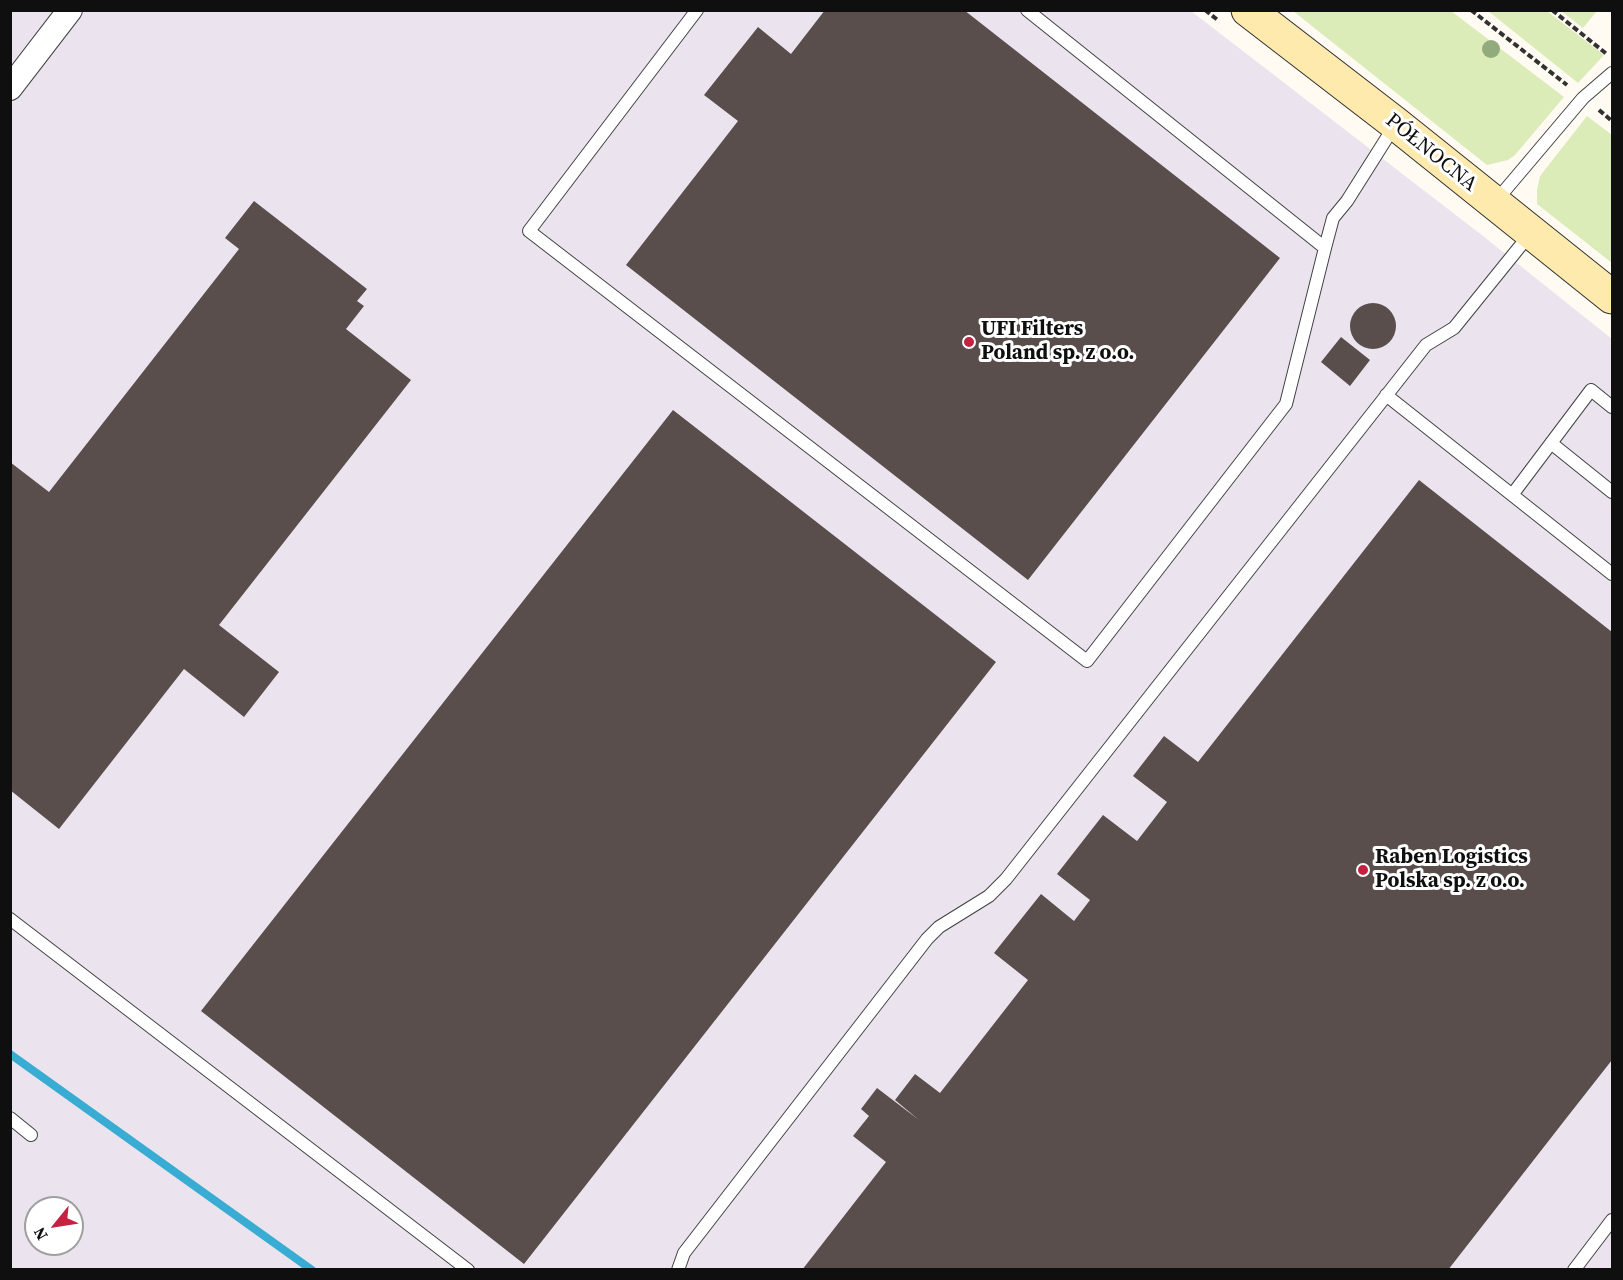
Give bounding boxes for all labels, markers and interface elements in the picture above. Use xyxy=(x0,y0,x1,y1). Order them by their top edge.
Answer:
street label: PÓŁNOCNA xyxy=(1380,108,1482,198)
place label: UFI Filters Poland sp. z o.o. xyxy=(981,317,1135,367)
marker: UFI Filters Poland sp. z o.o. xyxy=(962,335,976,349)
place label: Raben Logistics Polska sp. z o.o. xyxy=(1375,845,1528,895)
marker: Raben Logistics Polska sp. z o.o. xyxy=(1356,863,1370,877)
north arrow xyxy=(24,1196,84,1256)
text: N xyxy=(28,1223,53,1245)

